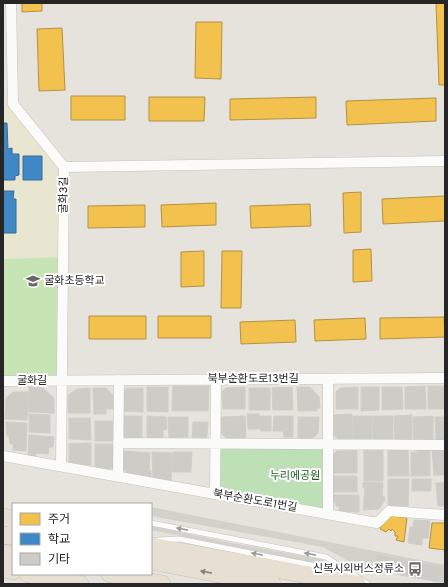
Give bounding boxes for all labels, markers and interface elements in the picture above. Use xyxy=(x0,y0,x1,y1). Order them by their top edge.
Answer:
street label: 굴화3길 xyxy=(57,176,71,214)
school or university icon: 굴화초등학교 xyxy=(25,273,41,289)
place label: 굴화초등학교 xyxy=(44,274,105,288)
street label: 북부순환도로13번길 xyxy=(207,372,299,386)
street label: 굴화길 xyxy=(17,374,47,388)
park label: 누리에공원 xyxy=(270,469,320,483)
street label: 북부순환도로1번길 xyxy=(212,487,298,515)
legend xyxy=(12,503,152,575)
text: 주거 xyxy=(48,512,70,528)
one-way arrow xyxy=(176,525,188,531)
text: 학교 xyxy=(48,532,70,548)
one-way arrow xyxy=(303,550,316,556)
one-way arrow xyxy=(251,551,263,557)
text: 기타 xyxy=(48,552,70,568)
bus stop icon: 신복시외버스정류소 xyxy=(407,561,423,577)
place label: 신복시외버스정류소 xyxy=(313,562,404,576)
one-way arrow xyxy=(200,568,212,574)

